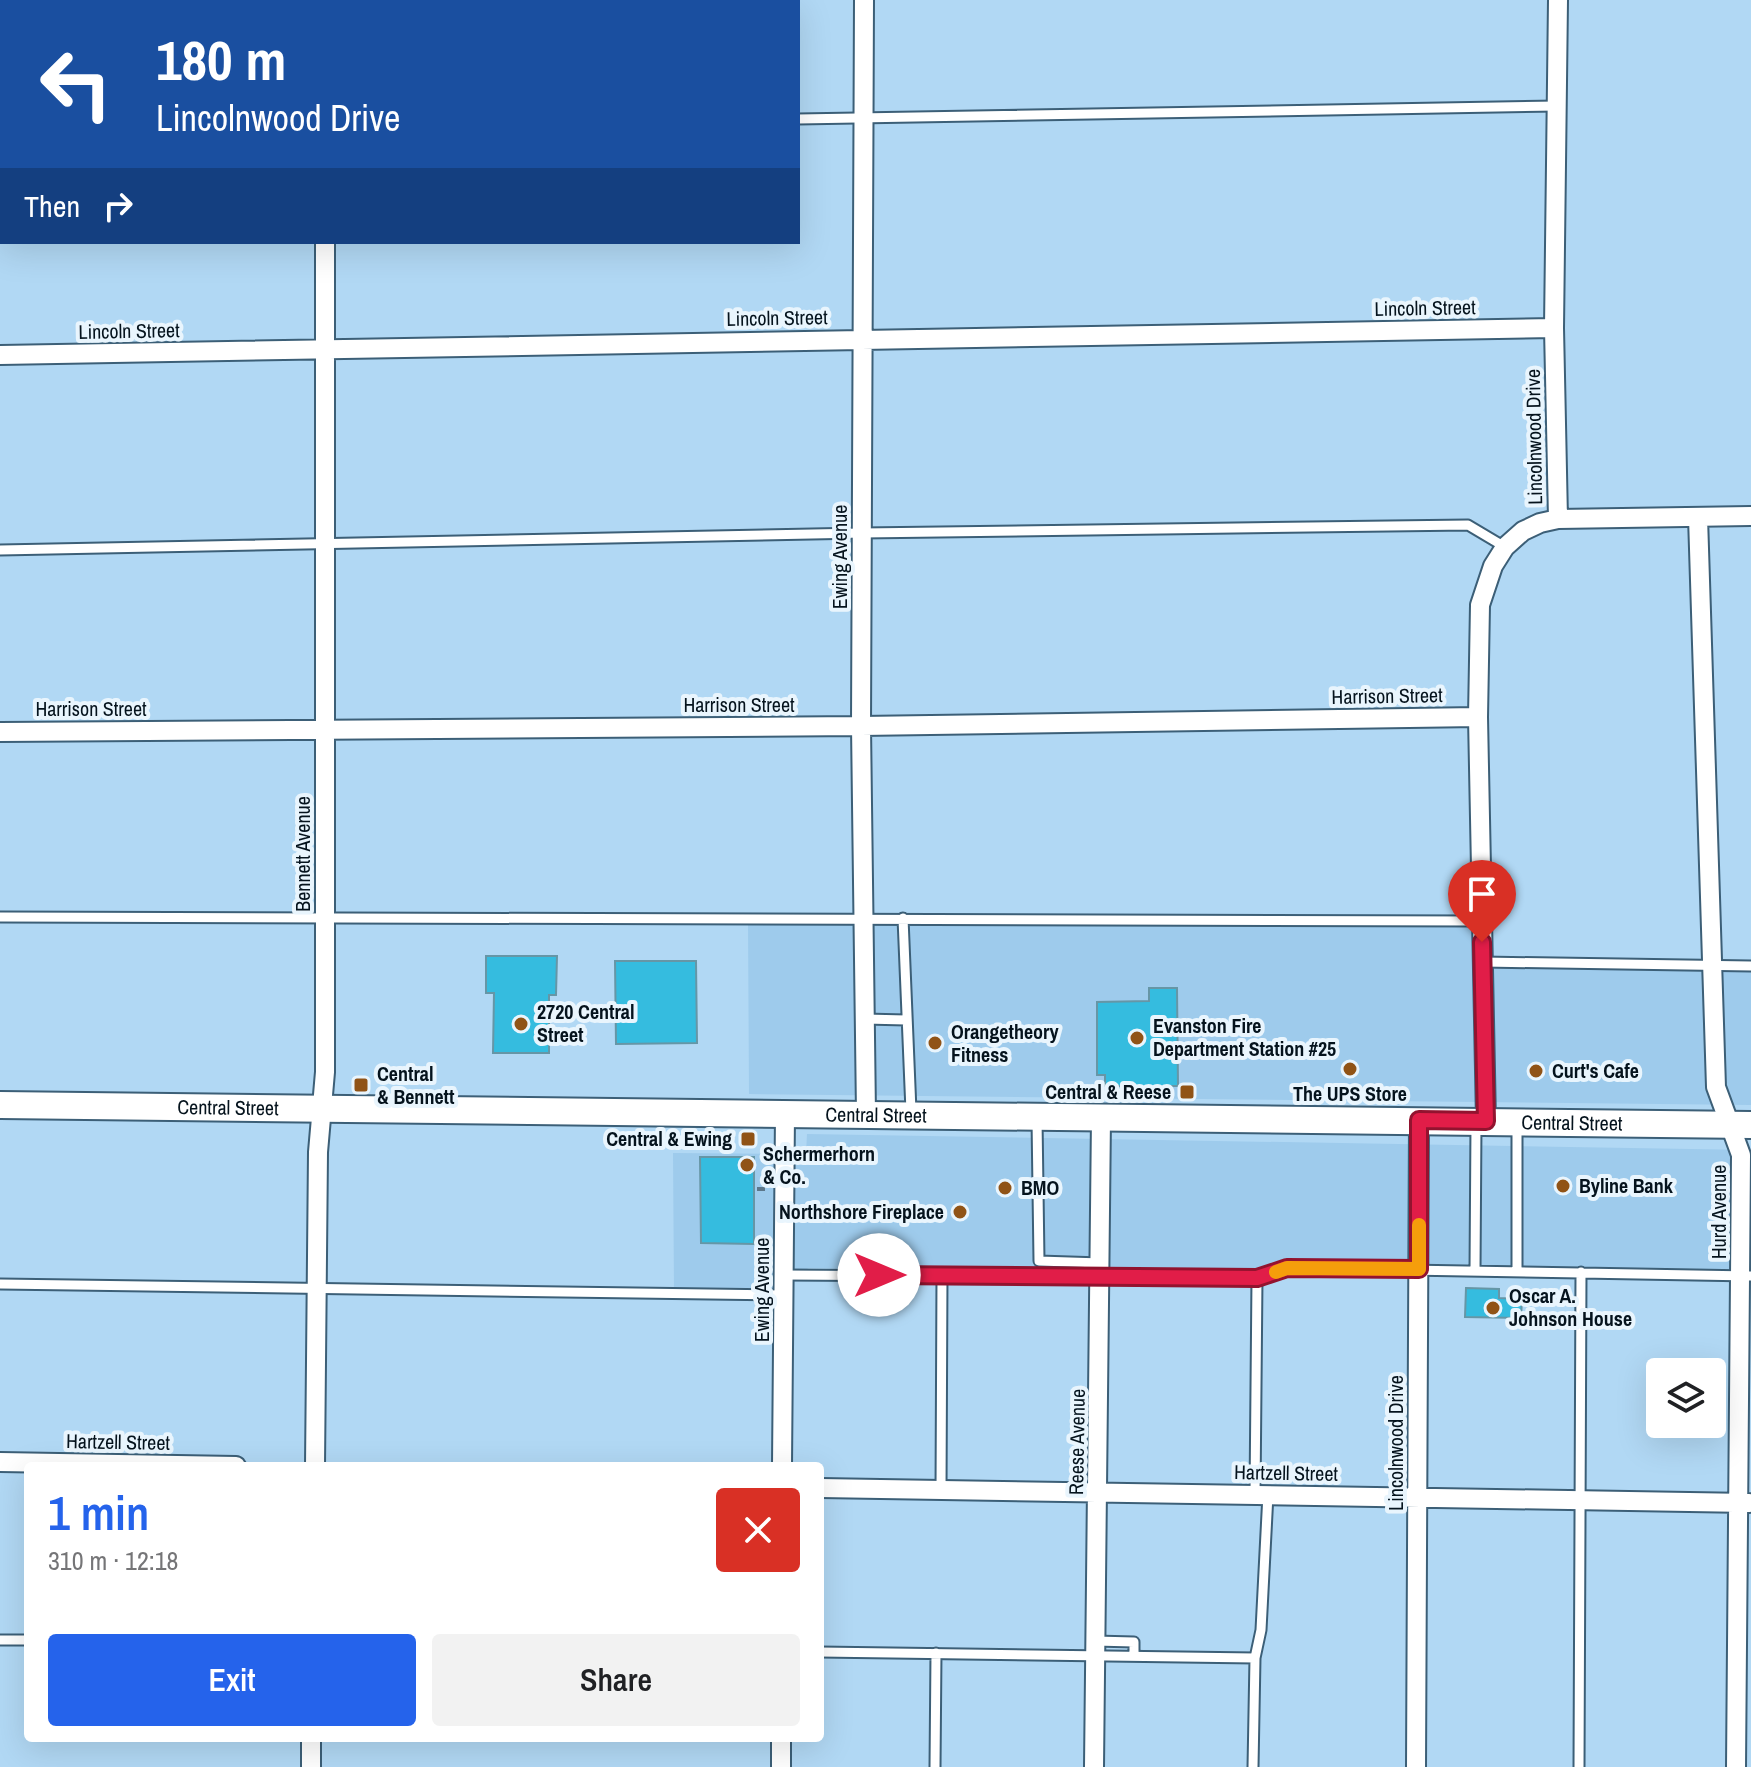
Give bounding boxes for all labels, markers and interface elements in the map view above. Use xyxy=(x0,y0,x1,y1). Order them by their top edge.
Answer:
text: 180 m xyxy=(156,22,286,97)
icon: left xyxy=(24,32,128,136)
text: Lincolnwood Drive xyxy=(156,94,400,142)
icon: right xyxy=(96,184,140,228)
text: Then xyxy=(24,186,80,226)
street label: Lincoln Street xyxy=(1374,293,1476,322)
street label: Lincoln Street xyxy=(726,303,828,332)
street label: Lincoln Street xyxy=(78,316,180,345)
street label: Lincolnwood Drive xyxy=(1519,369,1548,505)
street label: Ewing Avenue xyxy=(826,505,853,609)
street label: Harrison Street xyxy=(1331,681,1443,710)
street label: Harrison Street xyxy=(683,691,795,718)
street label: Harrison Street xyxy=(35,695,147,722)
street label: Bennett Avenue xyxy=(289,796,316,912)
pin xyxy=(1448,860,1516,942)
icon: arrive xyxy=(1460,872,1504,916)
place label: 2720 Central Street xyxy=(537,998,635,1048)
place label: Evanston Fire Department Station #25 xyxy=(1153,1012,1336,1062)
marker: 2720 Central Street xyxy=(512,1015,530,1033)
place label: Orangetheory Fitness xyxy=(951,1018,1059,1068)
marker: Evanston Fire Department Station #25 xyxy=(1128,1029,1146,1047)
marker: Orangetheory Fitness xyxy=(926,1034,944,1052)
place label: Curt's Cafe xyxy=(1552,1057,1639,1084)
place label: Central & Bennett xyxy=(377,1060,455,1110)
marker: The UPS Store xyxy=(1341,1060,1359,1078)
marker: Curt's Cafe xyxy=(1527,1062,1545,1080)
marker: Central & Bennett xyxy=(352,1076,370,1094)
place label: Central & Reese xyxy=(1045,1078,1171,1105)
place label: The UPS Store xyxy=(1293,1080,1407,1107)
marker: Central & Reese xyxy=(1178,1083,1196,1101)
street label: Central Street xyxy=(177,1093,279,1121)
street label: Central Street xyxy=(825,1100,927,1129)
street label: Central Street xyxy=(1521,1108,1623,1137)
place label: Central & Ewing xyxy=(606,1125,732,1152)
marker: Central & Ewing xyxy=(739,1130,757,1148)
place label: Schermerhorn & Co. xyxy=(763,1140,875,1190)
marker: Schermerhorn & Co. xyxy=(738,1156,756,1174)
street label: Hurd Avenue xyxy=(1705,1165,1732,1259)
place label: Byline Bank xyxy=(1579,1172,1674,1199)
place label: BMO xyxy=(1021,1174,1060,1201)
marker: Byline Bank xyxy=(1554,1177,1572,1195)
marker: BMO xyxy=(996,1179,1014,1197)
place label: Northshore Fireplace xyxy=(779,1198,944,1225)
marker: Northshore Fireplace xyxy=(951,1203,969,1221)
position arrow xyxy=(837,1233,921,1317)
street label: Ewing Avenue xyxy=(748,1238,775,1342)
place label: Oscar A. Johnson House xyxy=(1509,1282,1632,1332)
marker: Oscar A. Johnson House xyxy=(1484,1299,1502,1317)
map controls xyxy=(1646,1358,1726,1438)
button: layers xyxy=(1646,1358,1726,1438)
street label: Lincolnwood Drive xyxy=(1382,1375,1409,1511)
street label: Reese Avenue xyxy=(1062,1389,1091,1495)
street label: Hartzell Street xyxy=(66,1427,171,1456)
street label: Hartzell Street xyxy=(1234,1458,1339,1487)
text: 1 min xyxy=(48,1480,149,1545)
button: close xyxy=(716,1488,800,1572)
text: 310 m · 12:18 xyxy=(48,1543,178,1578)
button: Exit xyxy=(48,1634,416,1726)
button: Share xyxy=(432,1634,800,1726)

